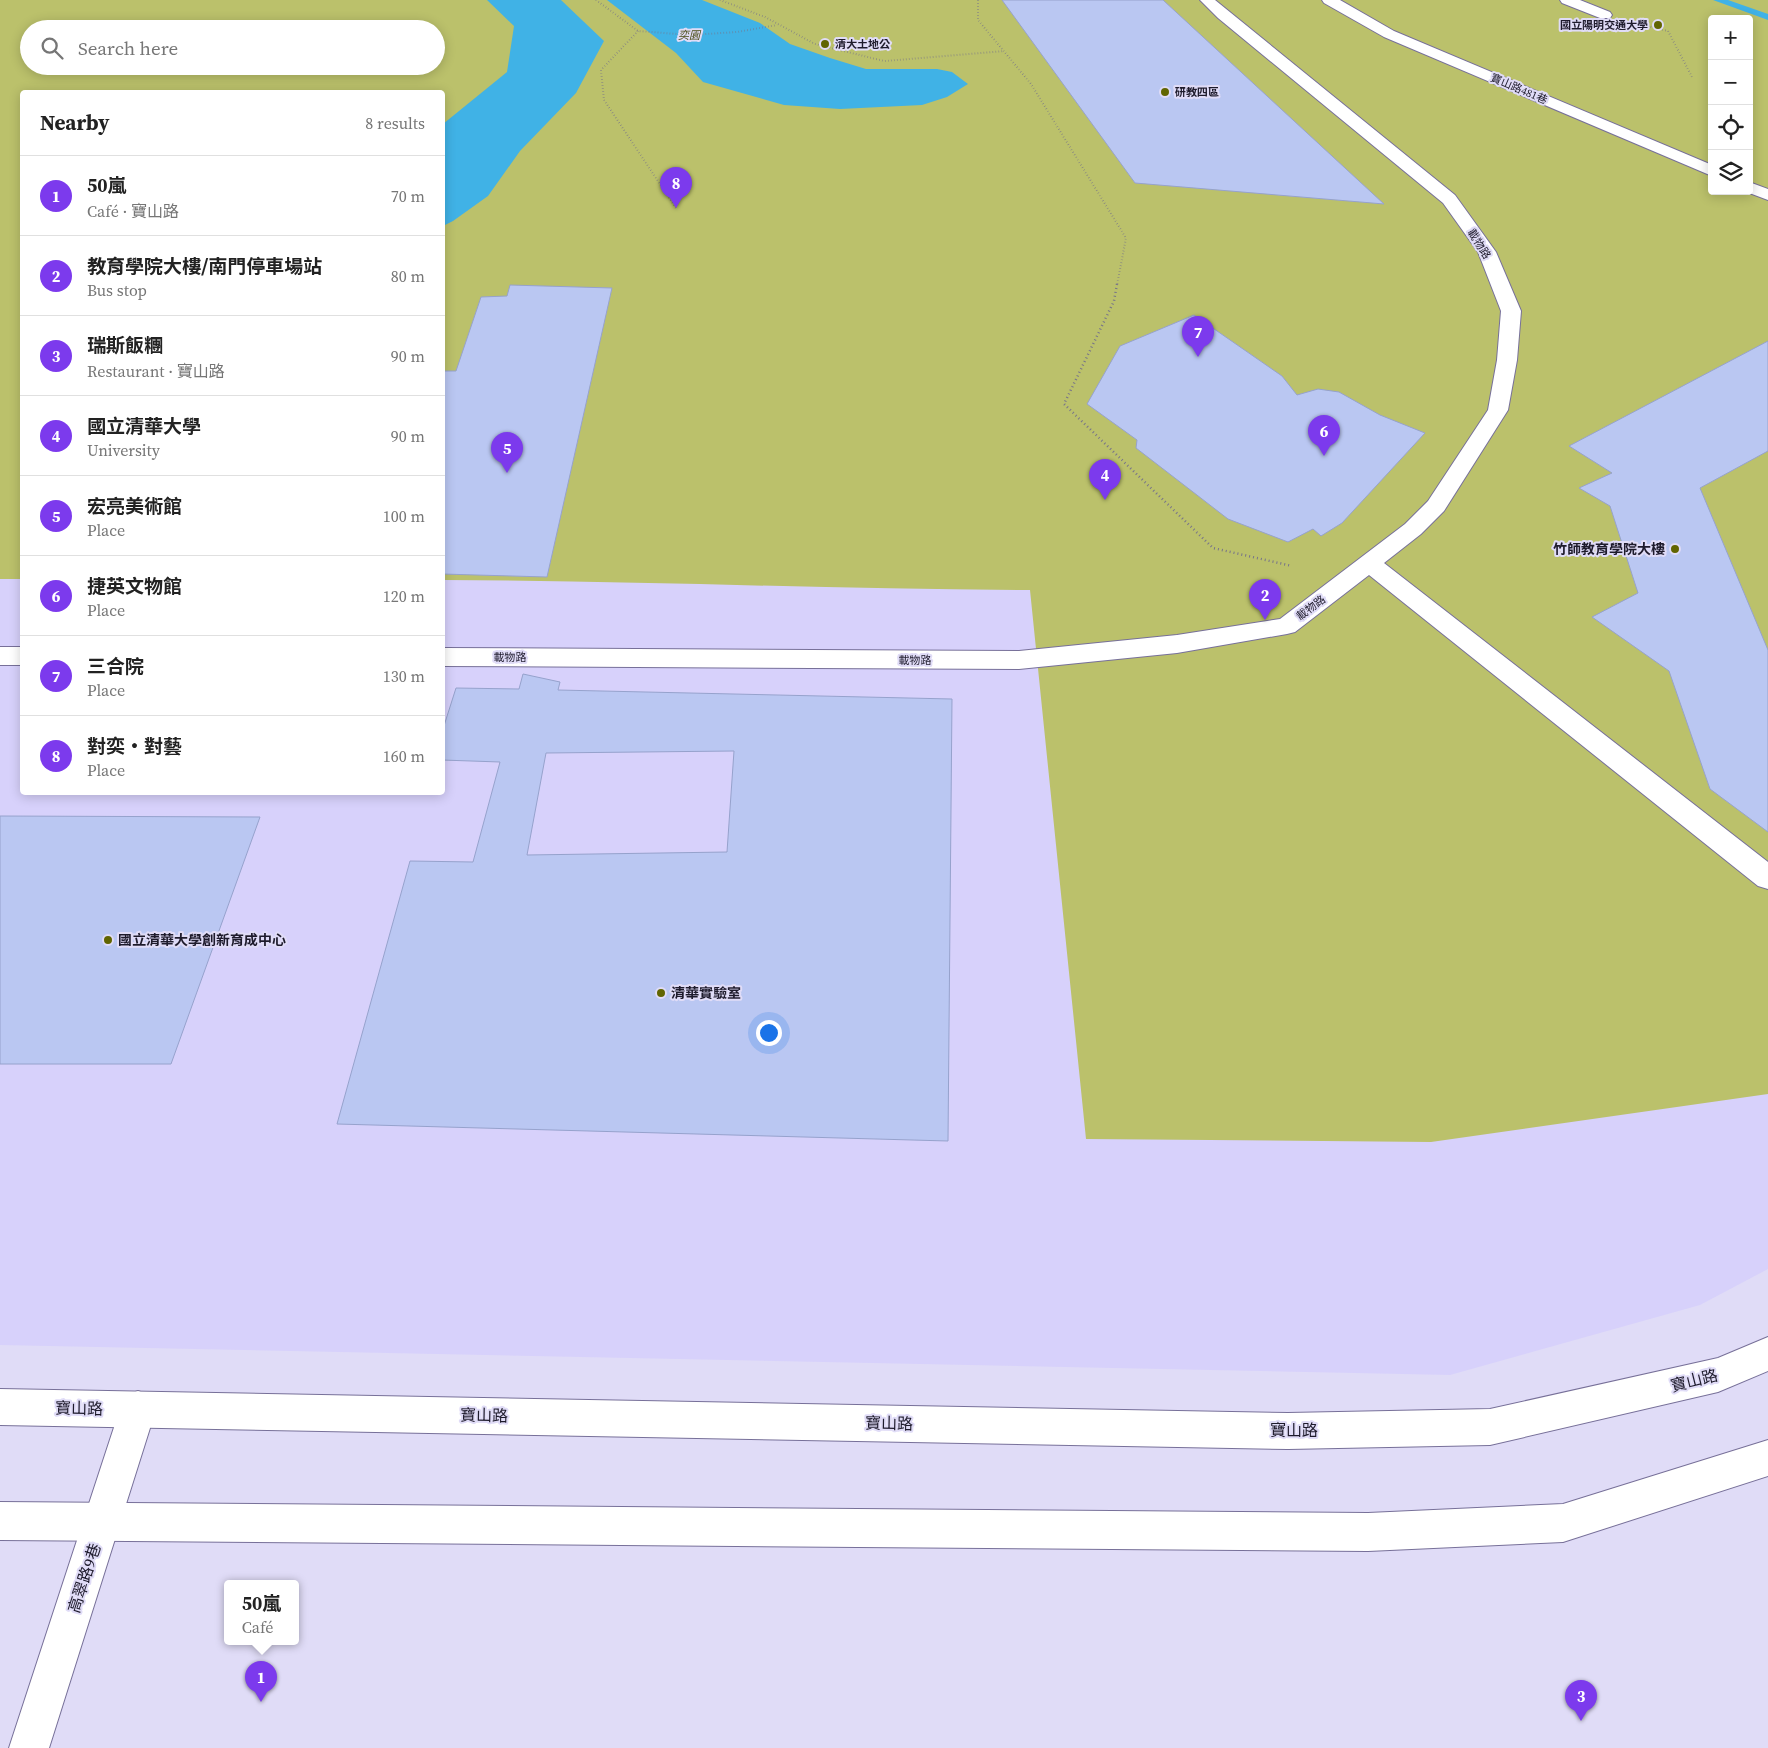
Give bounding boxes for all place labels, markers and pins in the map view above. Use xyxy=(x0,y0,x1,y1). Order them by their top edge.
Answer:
place label: 國立陽明交通大學 xyxy=(1560,18,1648,33)
marker: 國立陽明交通大學 xyxy=(1652,19,1664,31)
place label: 清大土地公 xyxy=(835,37,891,52)
marker: 清大土地公 xyxy=(819,38,831,50)
place label: 研教四區 xyxy=(1175,85,1219,100)
marker: 研教四區 xyxy=(1159,86,1171,98)
pin: 8 xyxy=(660,167,692,208)
pin: 7 xyxy=(1182,316,1214,357)
pin: 6 xyxy=(1308,415,1340,456)
pin: 5 xyxy=(491,432,523,473)
pin: 4 xyxy=(1089,459,1121,500)
place label: 竹師教育學院大樓 xyxy=(1553,539,1665,559)
marker: 竹師教育學院大樓 xyxy=(1669,543,1681,555)
pin: 2 xyxy=(1249,579,1281,620)
place label: 國立清華大學創新育成中心 xyxy=(118,930,286,950)
marker: 國立清華大學創新育成中心 xyxy=(102,934,114,946)
place label: 清華實驗室 xyxy=(671,983,741,1003)
marker: 清華實驗室 xyxy=(655,987,667,999)
pin: 1 xyxy=(245,1661,277,1702)
pin: 3 xyxy=(1565,1680,1597,1721)

